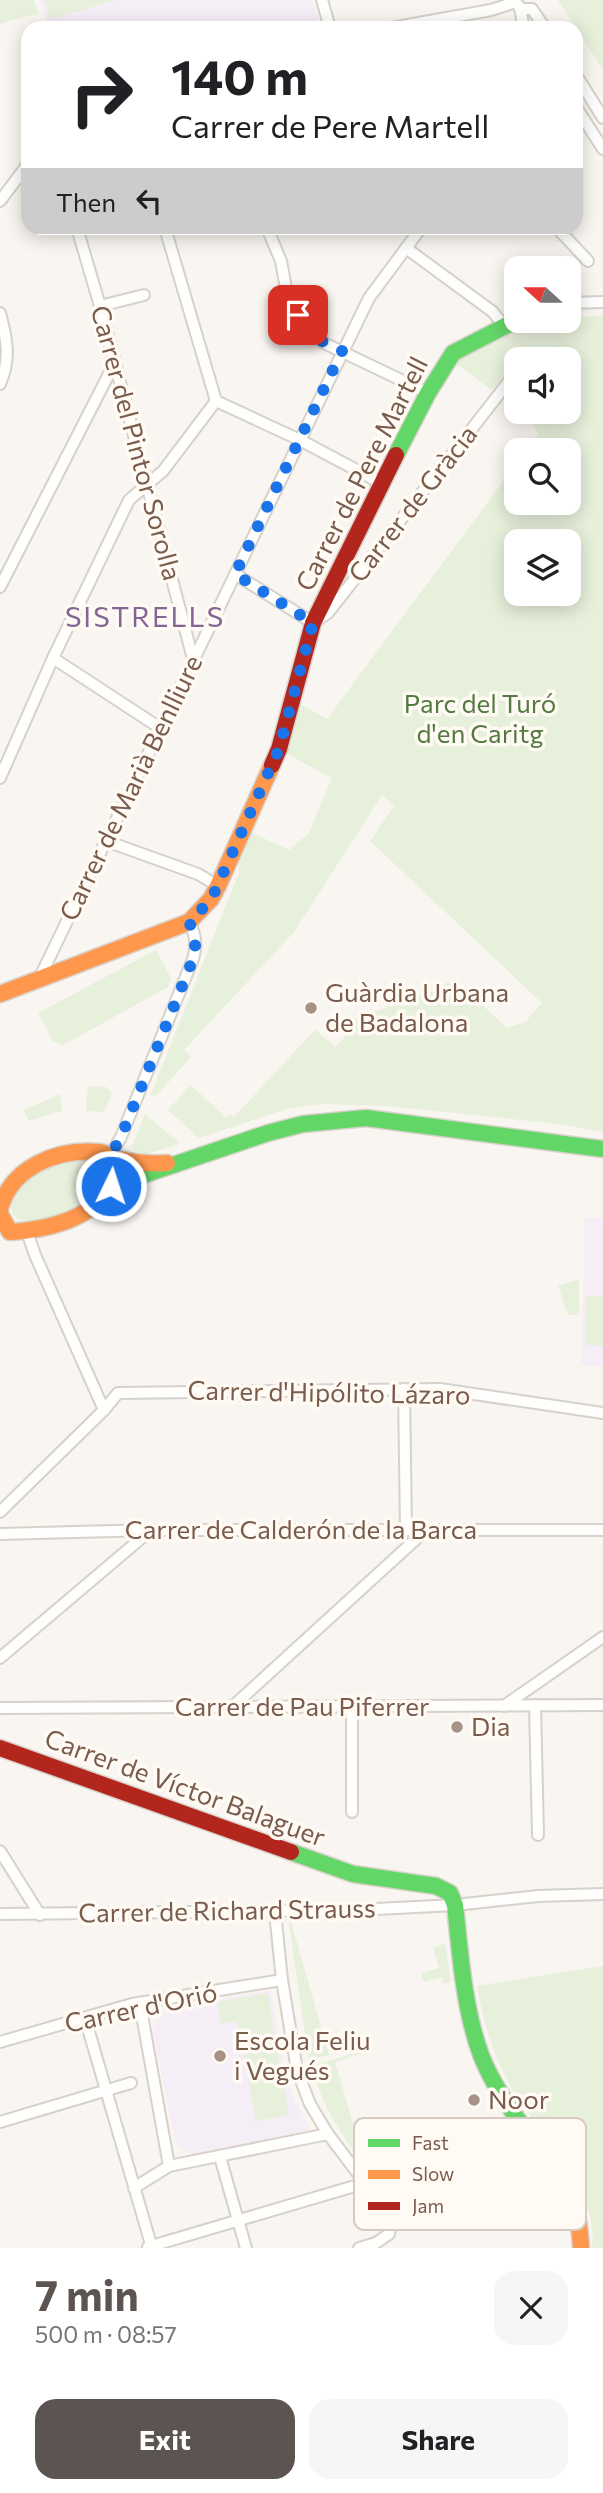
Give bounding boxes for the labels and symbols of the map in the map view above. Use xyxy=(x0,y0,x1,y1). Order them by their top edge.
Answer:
north arrow xyxy=(504,256,581,332)
pin xyxy=(268,285,328,345)
street label: Carrer del Pintor Sorolla xyxy=(86,302,189,584)
street label: Carrer de Pere Martell xyxy=(288,351,433,596)
street label: Carrer de Gràcia xyxy=(341,419,483,588)
district label: SISTRELLS xyxy=(65,599,225,633)
street label: Carrer de Marià Benlliure xyxy=(52,649,208,925)
park label: Parc del Turó d'en Caritg xyxy=(404,687,556,748)
place label: Guàrdia Urbana de Badalona xyxy=(325,976,509,1037)
marker: Guàrdia Urbana de Badalona xyxy=(303,1000,319,1016)
position arrow xyxy=(74,1149,148,1223)
street label: Carrer d'Hipólito Lázaro xyxy=(187,1374,471,1409)
street label: Carrer de Calderón de la Barca xyxy=(125,1513,477,1544)
street label: Carrer de Pau Piferrer xyxy=(175,1690,429,1721)
place label: Dia xyxy=(471,1710,510,1741)
marker: Dia xyxy=(449,1719,465,1735)
street label: Carrer de Víctor Balaguer xyxy=(41,1721,330,1852)
street label: Carrer de Richard Strauss xyxy=(78,1891,376,1928)
street label: Carrer d'Orió xyxy=(62,1975,220,2038)
place label: Escola Feliu i Vegués xyxy=(234,2024,371,2085)
marker: Escola Feliu i Vegués xyxy=(212,2048,228,2064)
place label: Noor xyxy=(488,2083,549,2114)
marker: Noor xyxy=(466,2092,482,2108)
legend xyxy=(354,2118,586,2230)
text: Fast xyxy=(412,2131,449,2154)
text: Slow xyxy=(412,2162,454,2185)
text: Jam xyxy=(412,2194,444,2217)

